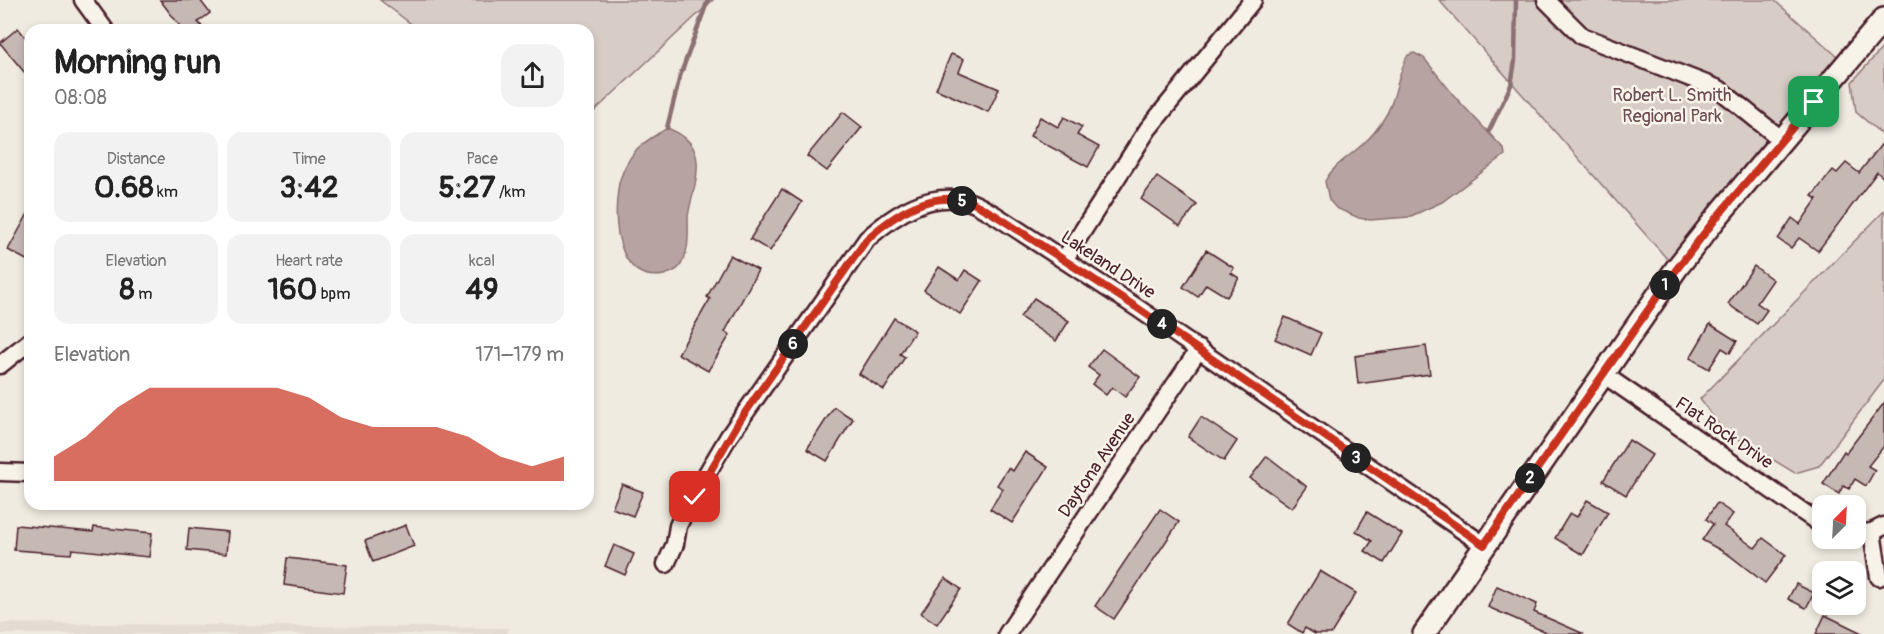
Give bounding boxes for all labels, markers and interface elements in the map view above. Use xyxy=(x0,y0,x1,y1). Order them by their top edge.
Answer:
text: Morning run xyxy=(54,42,221,83)
button: share xyxy=(501,44,564,107)
pin xyxy=(1788,76,1839,127)
park label: Robert L. Smith Regional Park xyxy=(1613,84,1731,128)
text: 08:08 xyxy=(54,85,107,110)
icon: arrive xyxy=(1797,85,1830,118)
text: Distance xyxy=(107,149,165,169)
text: Time xyxy=(292,149,326,169)
text: Pace xyxy=(466,149,498,169)
text: 0.68 xyxy=(94,169,154,206)
text: 3:42 xyxy=(280,169,338,206)
text: 5:27 xyxy=(438,169,495,206)
text: km xyxy=(154,182,178,202)
text: /km xyxy=(495,182,526,202)
pin: 5 xyxy=(947,186,977,216)
text: 5 xyxy=(958,191,966,211)
street label: Lakeland Drive xyxy=(1056,226,1160,304)
text: Elevation xyxy=(106,251,166,271)
text: Heart rate xyxy=(275,251,343,271)
text: kcal xyxy=(469,251,495,271)
pin: 1 xyxy=(1650,270,1680,300)
text: 8 xyxy=(120,271,135,308)
text: 160 xyxy=(268,271,317,308)
text: 49 xyxy=(466,271,498,308)
text: 1 xyxy=(1662,275,1668,295)
text: m xyxy=(135,284,152,304)
text: bpm xyxy=(317,284,350,304)
pin: 4 xyxy=(1147,309,1177,339)
text: 4 xyxy=(1157,314,1167,334)
pin: 6 xyxy=(778,329,808,359)
text: 6 xyxy=(788,334,798,354)
text: Elevation xyxy=(54,342,130,367)
text: 171–179 m xyxy=(475,342,564,367)
street label: Flat Rock Drive xyxy=(1671,392,1777,474)
street label: Daytona Avenue xyxy=(1053,408,1141,522)
pin: 3 xyxy=(1341,443,1371,473)
text: 3 xyxy=(1352,448,1360,468)
pin: 2 xyxy=(1515,463,1545,493)
text: 2 xyxy=(1526,468,1534,488)
pin xyxy=(669,471,720,522)
icon: check xyxy=(678,480,711,513)
north arrow xyxy=(1812,495,1866,549)
map controls xyxy=(1812,495,1866,615)
button: layers xyxy=(1812,561,1866,615)

